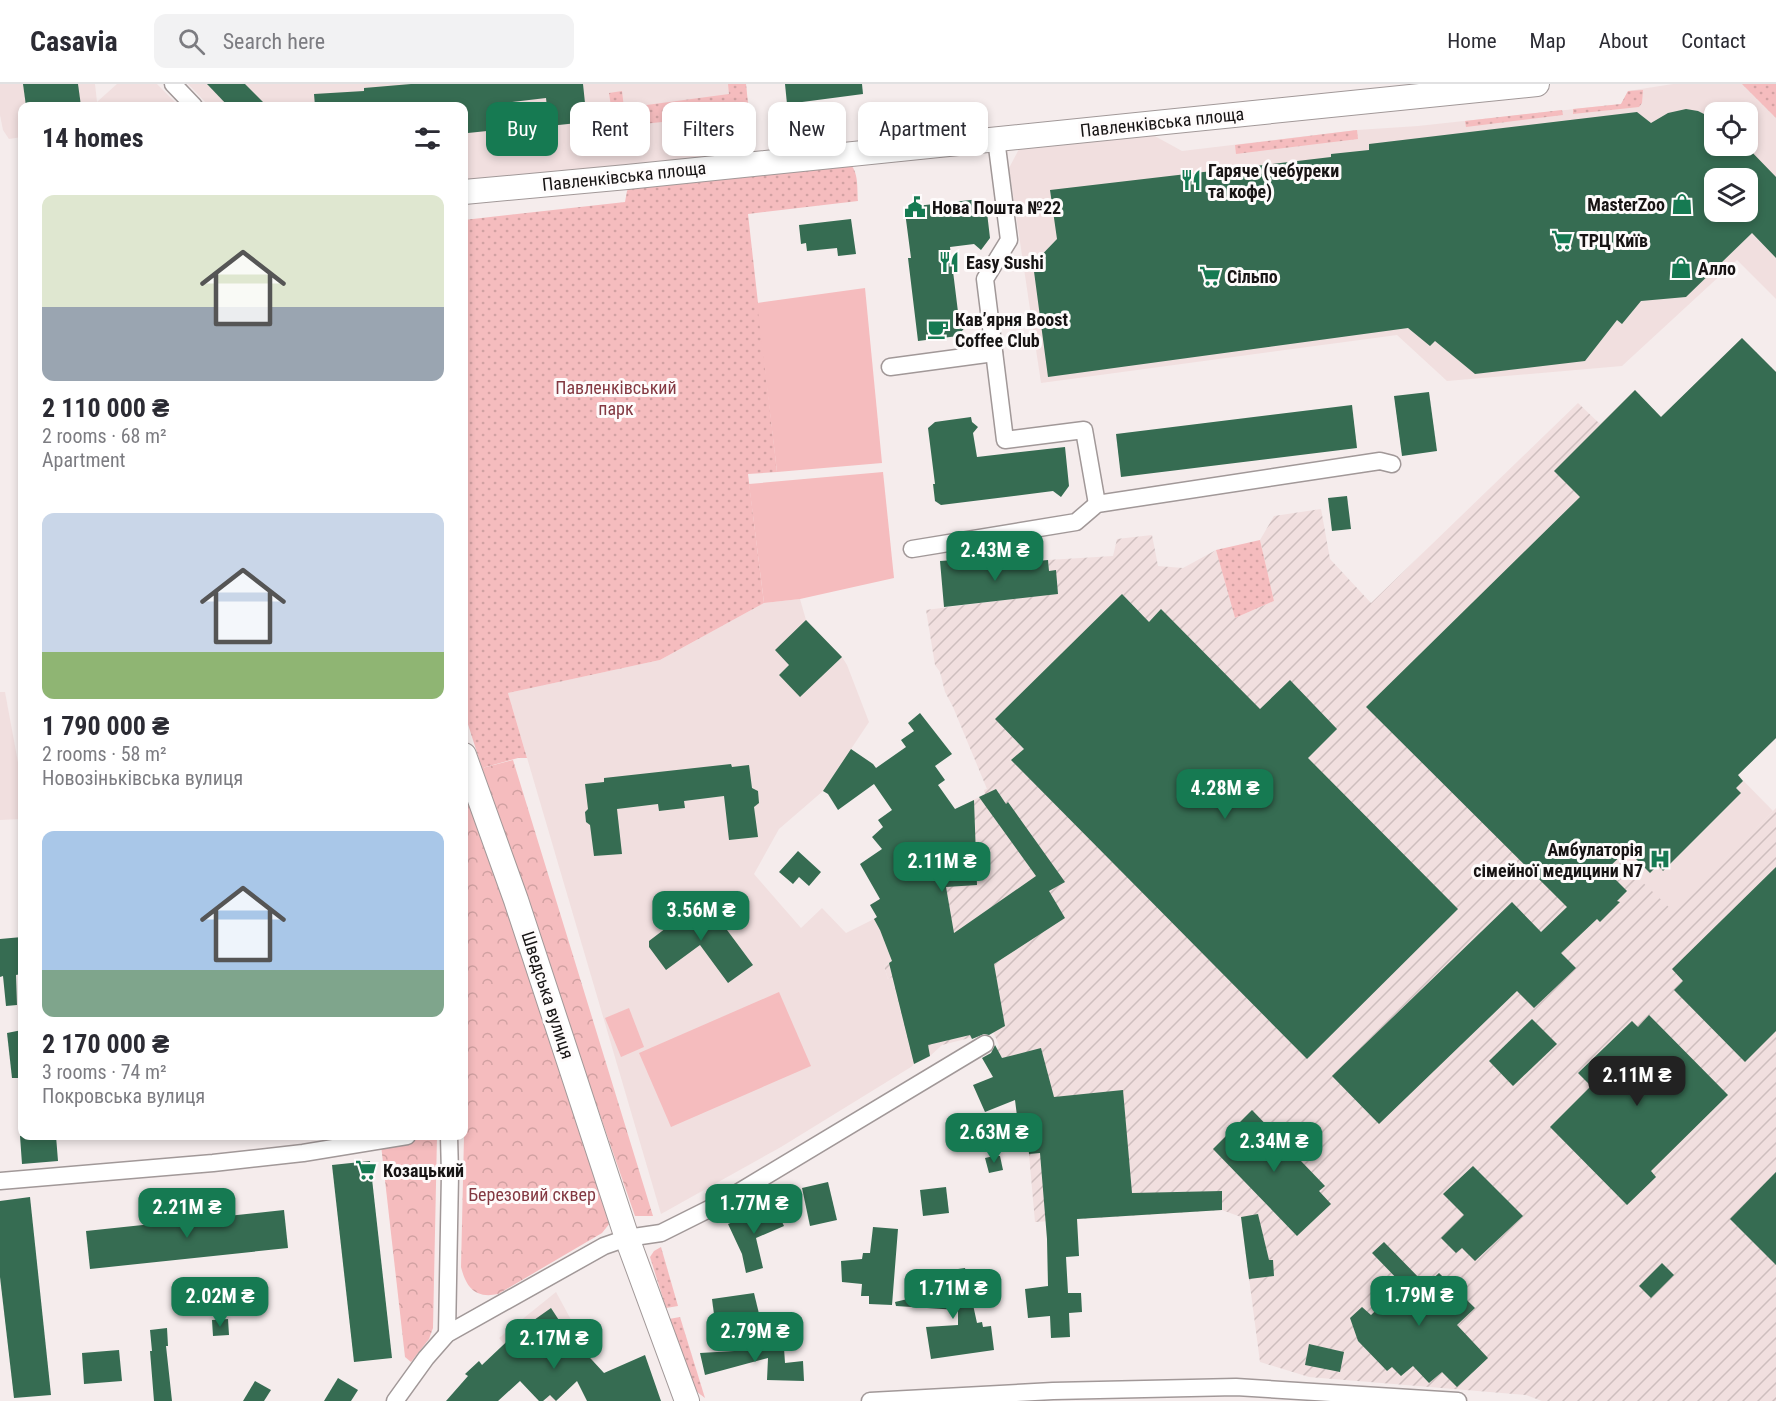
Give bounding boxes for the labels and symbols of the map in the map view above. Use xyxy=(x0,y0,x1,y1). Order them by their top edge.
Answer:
street label: Павленківська площа xyxy=(1079,103,1245,141)
street label: Павленківська площа xyxy=(541,157,707,195)
place label: Гаряче (чебуреки та кофе) xyxy=(1208,160,1339,203)
restaurant icon: Гаряче (чебуреки та кофе) xyxy=(1179,168,1203,192)
shop icon: MasterZoo xyxy=(1670,192,1694,216)
place label: MasterZoo xyxy=(1587,194,1665,215)
public building icon: Нова Пошта №22 xyxy=(903,195,927,219)
place label: Нова Пошта №22 xyxy=(932,197,1061,218)
supermarket icon: ТРЦ Київ xyxy=(1550,228,1574,252)
place label: ТРЦ Київ xyxy=(1579,230,1648,251)
restaurant icon: Easy Sushi xyxy=(937,250,961,274)
place label: Easy Sushi xyxy=(966,252,1044,273)
shop icon: Алло xyxy=(1669,256,1693,280)
place label: Алло xyxy=(1698,258,1736,279)
supermarket icon: Сільпо xyxy=(1198,264,1222,288)
place label: Сільпо xyxy=(1227,266,1278,287)
place label: Кав’ярня Boost Coffee Club xyxy=(955,309,1068,351)
cafe icon: Кав’ярня Boost Coffee Club xyxy=(926,317,950,341)
park label: Павленківський парк xyxy=(555,377,677,419)
pin: 2.43M ₴ xyxy=(940,531,1050,582)
pin: 4.28M ₴ xyxy=(1170,769,1280,820)
place label: Амбулаторія сімейної медицини N7 xyxy=(1473,839,1643,881)
pin: 2.11M ₴ xyxy=(887,842,997,893)
hospital icon: Амбулаторія сімейної медицини N7 xyxy=(1648,847,1672,871)
pin: 3.56M ₴ xyxy=(646,891,756,942)
street label: Шведська вулиця xyxy=(517,929,579,1061)
pin: 2.11M ₴ xyxy=(1582,1056,1692,1107)
pin: 2.63M ₴ xyxy=(939,1113,1049,1164)
pin: 2.34M ₴ xyxy=(1219,1122,1329,1173)
supermarket icon: Козацький xyxy=(354,1158,378,1182)
place label: Козацький xyxy=(383,1160,464,1181)
park label: Березовий сквер xyxy=(468,1184,596,1205)
pin: 1.77M ₴ xyxy=(699,1184,809,1235)
pin: 2.21M ₴ xyxy=(132,1188,242,1239)
pin: 1.71M ₴ xyxy=(898,1269,1008,1320)
pin: 1.79M ₴ xyxy=(1364,1276,1474,1327)
pin: 2.02M ₴ xyxy=(165,1277,275,1328)
pin: 2.79M ₴ xyxy=(700,1312,810,1363)
pin: 2.17M ₴ xyxy=(499,1319,609,1370)

